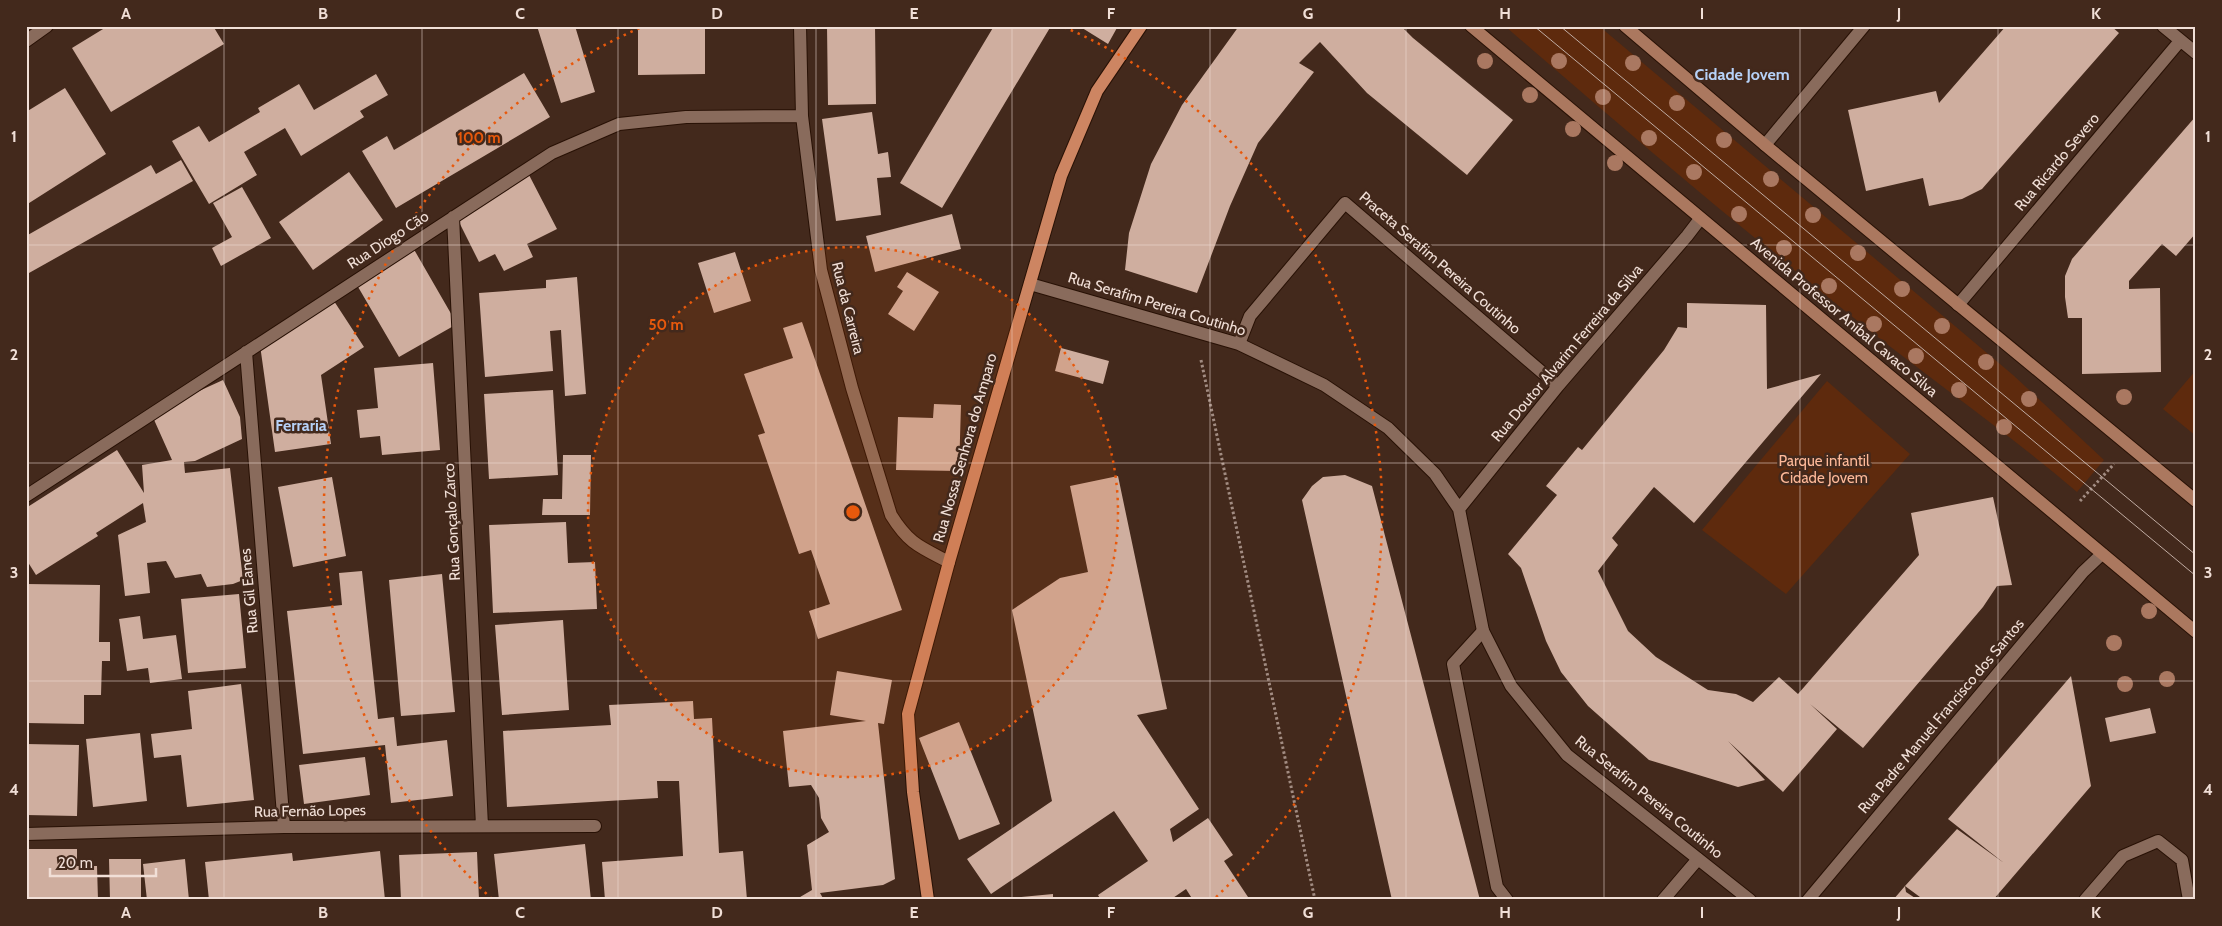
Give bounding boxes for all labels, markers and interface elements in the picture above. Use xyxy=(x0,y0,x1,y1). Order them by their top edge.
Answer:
text: A xyxy=(121,4,131,23)
text: B xyxy=(318,4,328,23)
text: C xyxy=(515,4,525,23)
text: D xyxy=(711,4,723,23)
text: E xyxy=(909,4,919,23)
text: F xyxy=(1107,4,1116,23)
text: G xyxy=(1303,4,1313,23)
text: H xyxy=(1499,4,1511,23)
text: I xyxy=(1700,4,1704,23)
text: J xyxy=(1896,4,1901,23)
text: K xyxy=(2091,4,2101,23)
district label: Cidade Jovem xyxy=(1694,65,1790,84)
street label: Rua Ricardo Severo xyxy=(2011,109,2103,215)
text: 1 xyxy=(11,127,17,146)
text: 1 xyxy=(2205,127,2211,146)
text: 100 m xyxy=(457,129,501,147)
street label: Praceta Serafim Pereira Coutinho xyxy=(1356,188,1524,338)
street label: Rua Diogo Cão xyxy=(344,207,432,273)
street label: Avenida Professor Aníbal Cavaco Silva xyxy=(1747,233,1942,401)
street label: Rua da Carreira xyxy=(828,260,868,357)
street label: Rua Doutor Alvarim Ferreira da Silva xyxy=(1487,260,1647,445)
street label: Rua Serafim Pereira Coutinho xyxy=(1066,268,1248,340)
text: 50 m xyxy=(648,316,684,334)
text: 2 xyxy=(10,345,18,364)
text: 2 xyxy=(2204,345,2212,364)
street label: Rua Nossa Senhora do Amparo xyxy=(929,351,1001,545)
district label: Ferraria xyxy=(275,416,327,435)
park label: Parque infantil Cidade Jovem xyxy=(1778,452,1870,487)
street label: Rua Gonçalo Zarco xyxy=(440,463,464,581)
centre of rings xyxy=(844,503,862,521)
street label: Rua Gil Eanes xyxy=(236,548,262,634)
text: 3 xyxy=(10,563,18,582)
text: 3 xyxy=(2204,563,2212,582)
street label: Rua Padre Manuel Francisco dos Santos xyxy=(1854,615,2028,817)
street label: Rua Serafim Pereira Coutinho xyxy=(1571,732,1727,862)
text: 4 xyxy=(9,780,19,799)
text: 4 xyxy=(2203,780,2213,799)
street label: Rua Fernão Lopes xyxy=(254,801,366,821)
scale bar xyxy=(50,846,156,878)
text: 20 m xyxy=(58,854,93,872)
text: A xyxy=(121,903,131,922)
text: B xyxy=(318,903,328,922)
text: C xyxy=(515,903,525,922)
text: D xyxy=(711,903,723,922)
text: E xyxy=(909,903,919,922)
text: F xyxy=(1107,903,1116,922)
text: G xyxy=(1303,903,1313,922)
text: H xyxy=(1499,903,1511,922)
text: I xyxy=(1700,903,1704,922)
text: J xyxy=(1896,903,1901,922)
text: K xyxy=(2091,903,2101,922)

